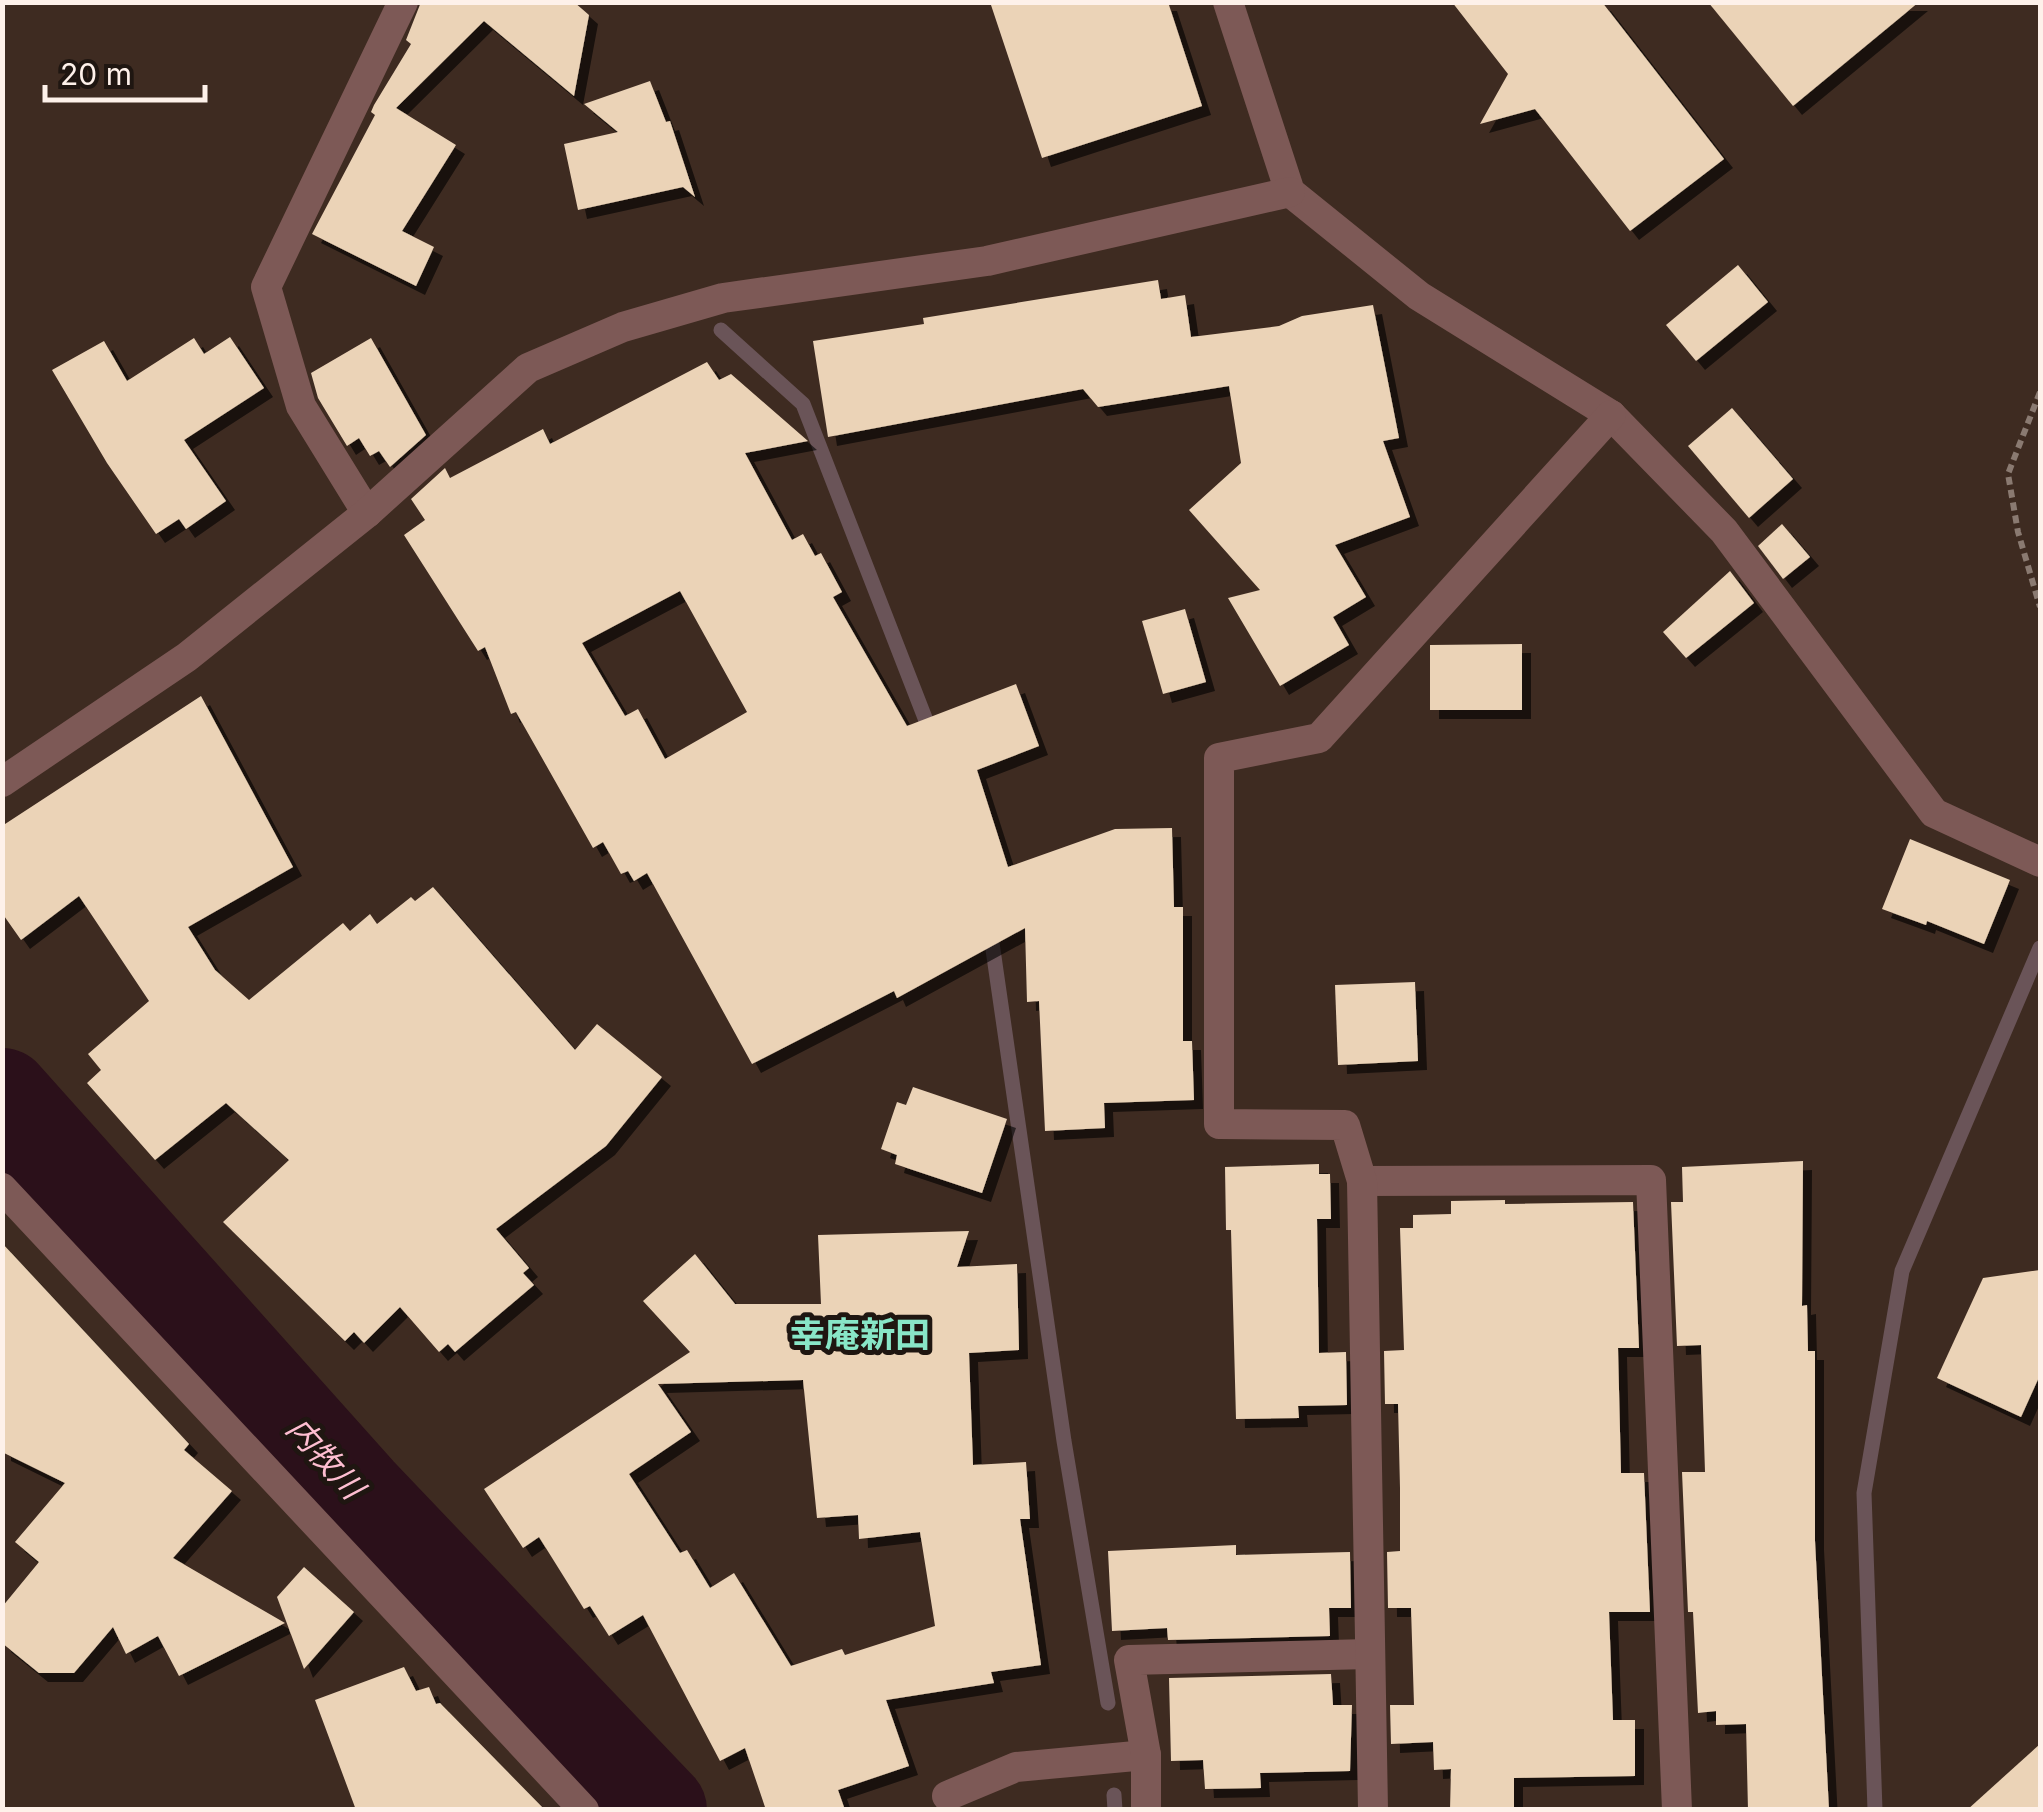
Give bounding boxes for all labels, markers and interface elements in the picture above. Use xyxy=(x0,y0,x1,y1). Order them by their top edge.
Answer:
scale bar xyxy=(45,40,205,102)
text: 20 m xyxy=(60,56,132,92)
district label: 幸庵新田 xyxy=(790,1313,930,1355)
water label: 内牧川 xyxy=(279,1409,374,1509)

